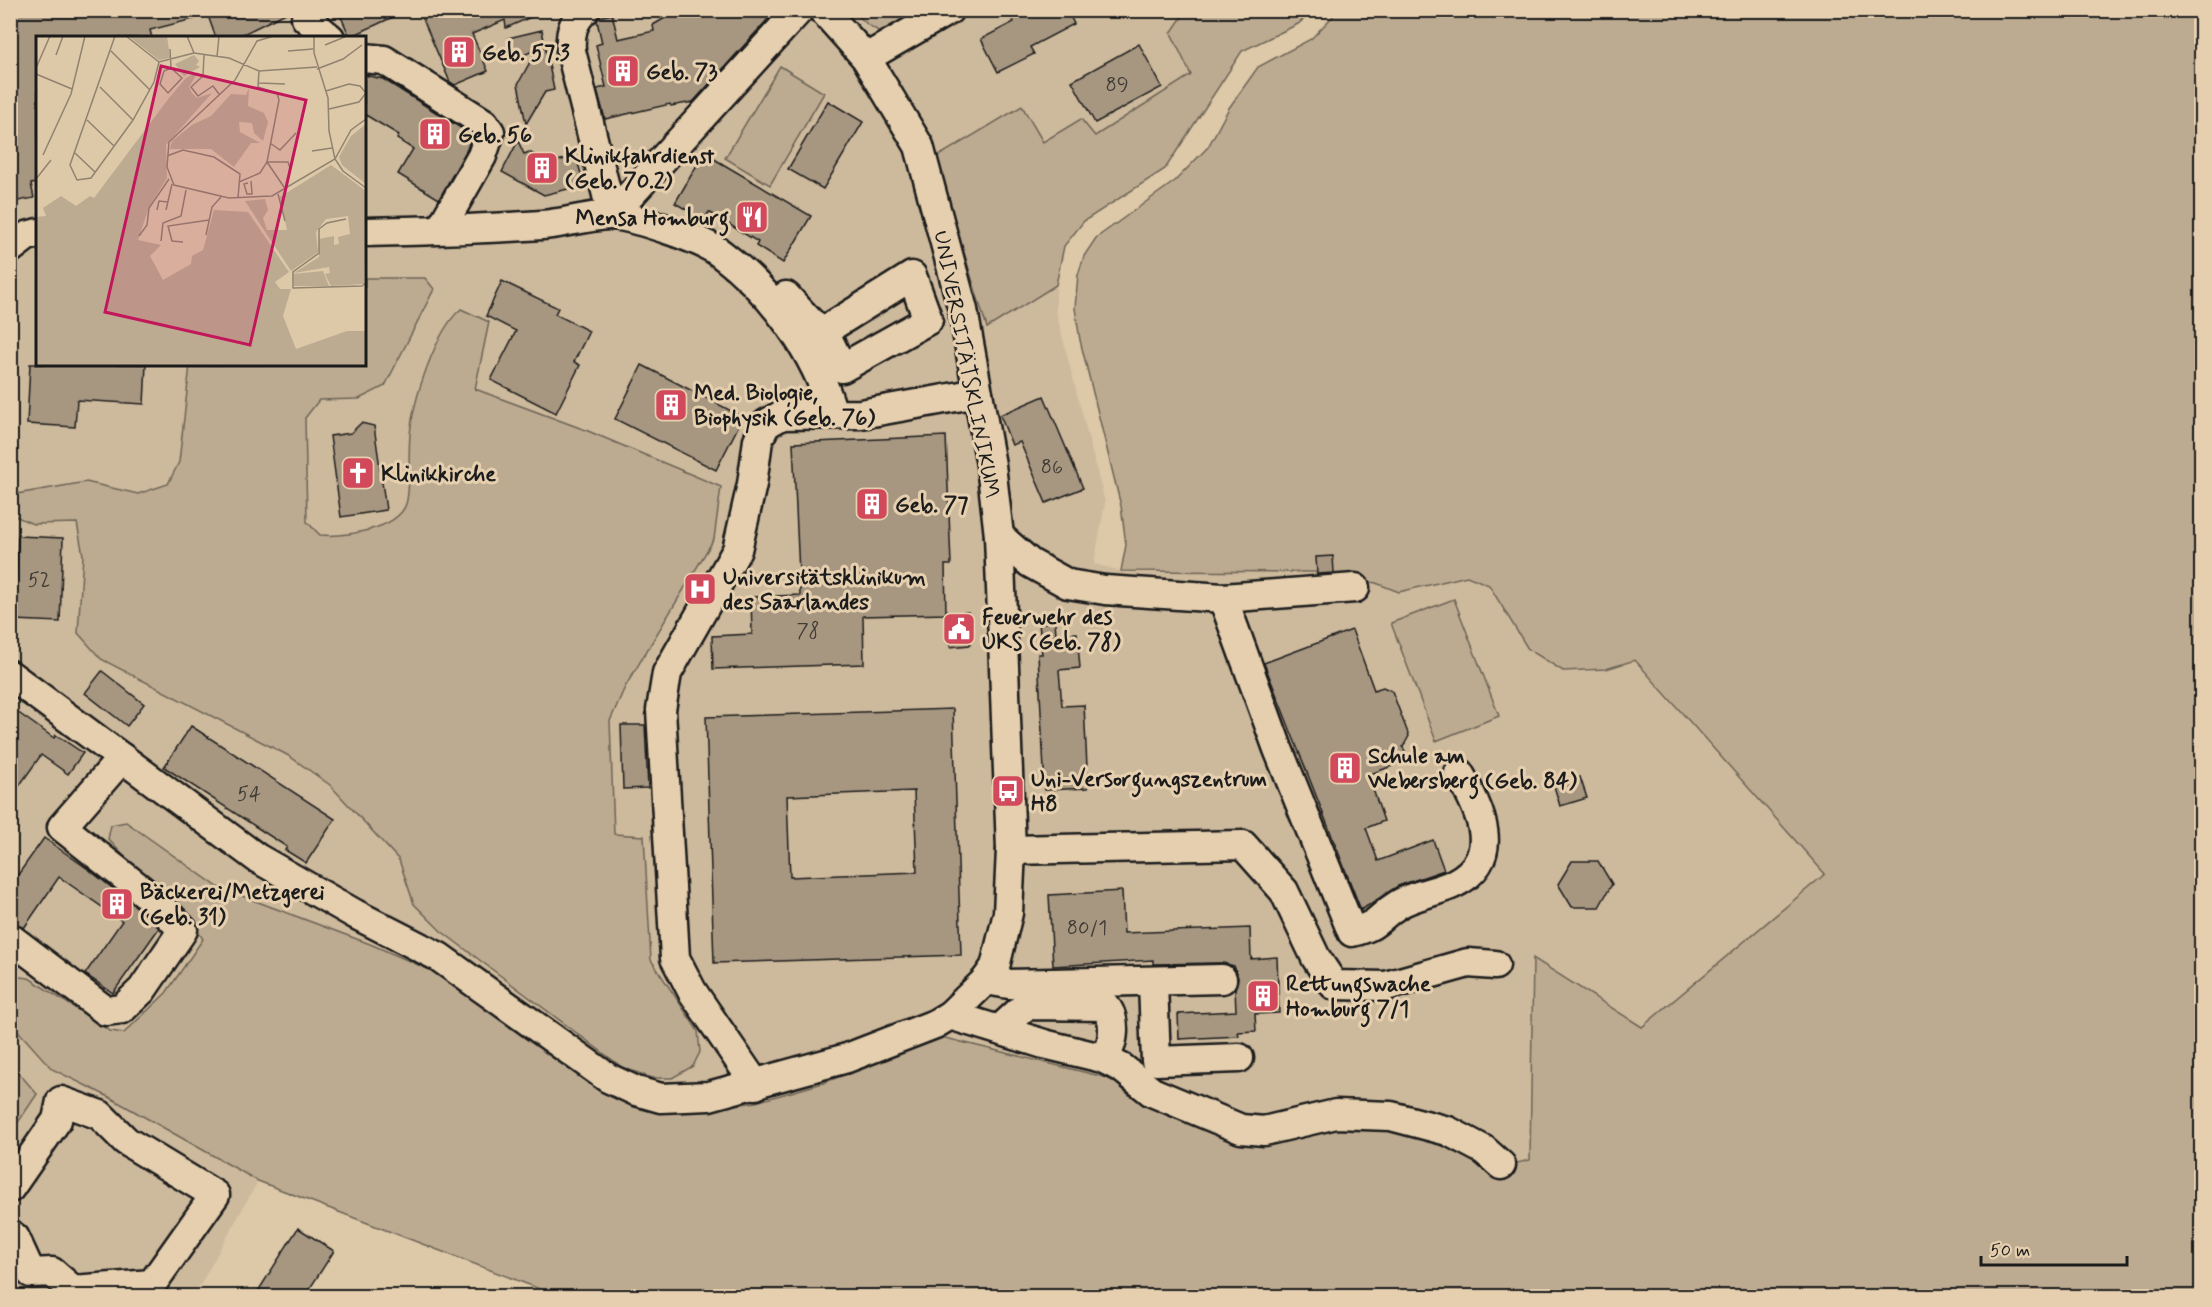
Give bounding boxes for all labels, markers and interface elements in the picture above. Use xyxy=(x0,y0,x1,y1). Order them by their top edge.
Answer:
building icon: Geb. 57.3 xyxy=(441,34,477,70)
inset map xyxy=(36,36,366,366)
place label: Geb. 57.3 xyxy=(482,40,570,68)
building icon: Geb. 73 xyxy=(605,53,641,89)
place label: Geb. 73 xyxy=(646,59,718,87)
house number: 89 xyxy=(1105,72,1129,99)
building icon: Geb. 56 xyxy=(417,116,453,152)
place label: Geb. 56 xyxy=(458,122,532,150)
place label: Klinikfahrdienst (Geb. 70.2) xyxy=(565,143,715,196)
building icon: Klinikfahrdienst (Geb. 70.2) xyxy=(524,150,560,186)
restaurant icon: Mensa Homburg xyxy=(734,199,770,235)
place label: Mensa Homburg xyxy=(576,205,729,237)
street label: UNIVERSITÄTSKLINIKUM xyxy=(926,228,1006,501)
place label: Med. Biologie, Biophysik (Geb. 76) xyxy=(694,380,875,434)
building icon: Med. Biologie, Biophysik (Geb. 76) xyxy=(653,387,689,423)
house number: 86 xyxy=(1041,454,1063,481)
church icon: Klinikkirche xyxy=(340,455,376,491)
place label: Klinikkirche xyxy=(381,461,496,489)
building icon: Geb. 77 xyxy=(854,486,890,522)
place label: Geb. 77 xyxy=(895,492,968,520)
place label: Universitätsklinikum des Saarlandes xyxy=(723,564,926,617)
house number: 52 xyxy=(28,567,50,594)
hospital icon: Universitätsklinikum des Saarlandes xyxy=(682,571,718,607)
place label: Feuerwehr des UKS (Geb. 78) xyxy=(982,604,1121,657)
public building icon: Feuerwehr des UKS (Geb. 78) xyxy=(941,611,977,647)
house number: 78 xyxy=(796,618,820,645)
place label: Schule am Webersberg (Geb. 84) xyxy=(1367,743,1577,800)
building icon: Schule am Webersberg (Geb. 84) xyxy=(1327,750,1363,786)
place label: Uni-Versorgungszentrum H8 xyxy=(1031,766,1267,819)
bus stop icon: Uni-Versorgungszentrum H8 xyxy=(990,773,1026,809)
house number: 54 xyxy=(237,781,261,808)
place label: Bäckerei/Metzgerei (Geb. 31) xyxy=(140,879,324,932)
building icon: Bäckerei/Metzgerei (Geb. 31) xyxy=(99,886,135,922)
house number: 80/1 xyxy=(1067,915,1107,942)
place label: Rettungswache Homburg 7/1 xyxy=(1286,971,1431,1028)
building icon: Rettungswache Homburg 7/1 xyxy=(1245,978,1281,1014)
scale bar xyxy=(1981,1229,2126,1267)
text: 50 m xyxy=(1990,1239,2030,1263)

